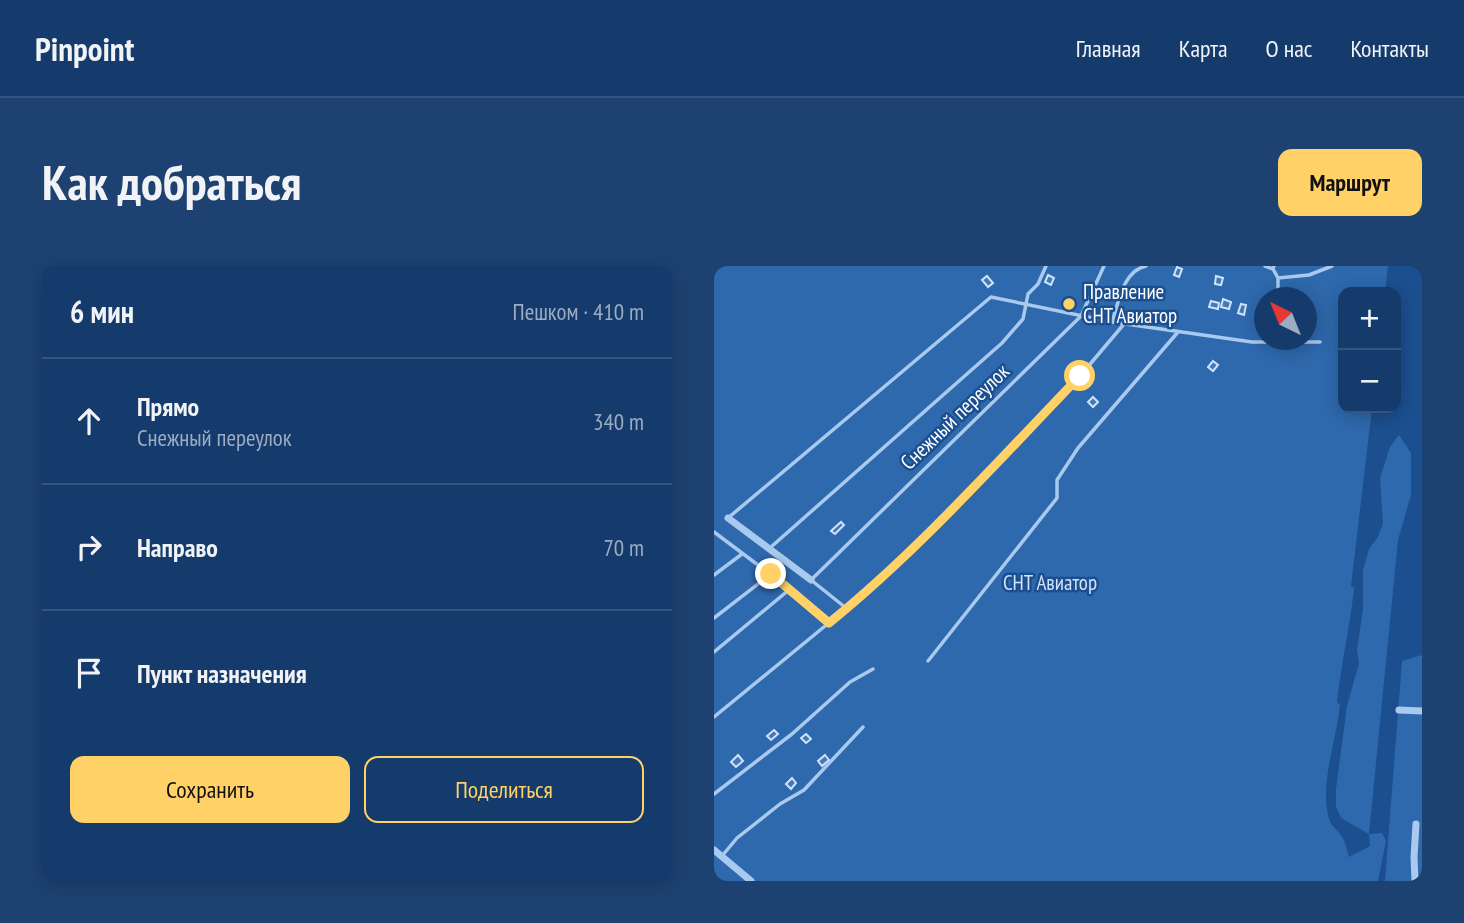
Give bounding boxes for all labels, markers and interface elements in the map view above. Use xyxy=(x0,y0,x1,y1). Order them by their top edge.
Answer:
text: Pinpoint xyxy=(35,27,134,70)
text: Главная xyxy=(1076,33,1141,64)
text: Карта xyxy=(1179,33,1228,64)
text: О нас xyxy=(1266,33,1312,64)
text: Контакты xyxy=(1350,33,1429,64)
button: Маршрут xyxy=(1278,149,1422,216)
text: Как добраться xyxy=(42,150,301,214)
place label: Правление СНТ Авиатор xyxy=(1083,278,1177,329)
north arrow xyxy=(1254,287,1317,350)
map controls xyxy=(1338,287,1401,413)
button: + xyxy=(1338,287,1401,350)
text: 6 мин xyxy=(70,292,134,331)
marker: Правление СНТ Авиатор xyxy=(1061,296,1077,312)
text: Пешком · 410 m xyxy=(513,297,644,326)
button: − xyxy=(1338,350,1401,413)
street label: Снежный переулок xyxy=(894,358,1015,475)
route start xyxy=(1064,360,1095,391)
text: Прямо xyxy=(137,390,199,423)
icon: ahead xyxy=(70,402,108,440)
text: 340 m xyxy=(593,407,644,436)
text: Снежный переулок xyxy=(137,423,292,452)
icon: right xyxy=(70,528,108,566)
text: Направо xyxy=(137,531,218,564)
text: 70 m xyxy=(603,533,644,562)
route end xyxy=(755,558,786,589)
park label: СНТ Авиатор xyxy=(1003,569,1097,596)
icon: arrive xyxy=(70,654,108,692)
text: Пункт назначения xyxy=(137,657,307,690)
button: Сохранить xyxy=(70,756,350,823)
button: Поделиться xyxy=(364,756,644,823)

